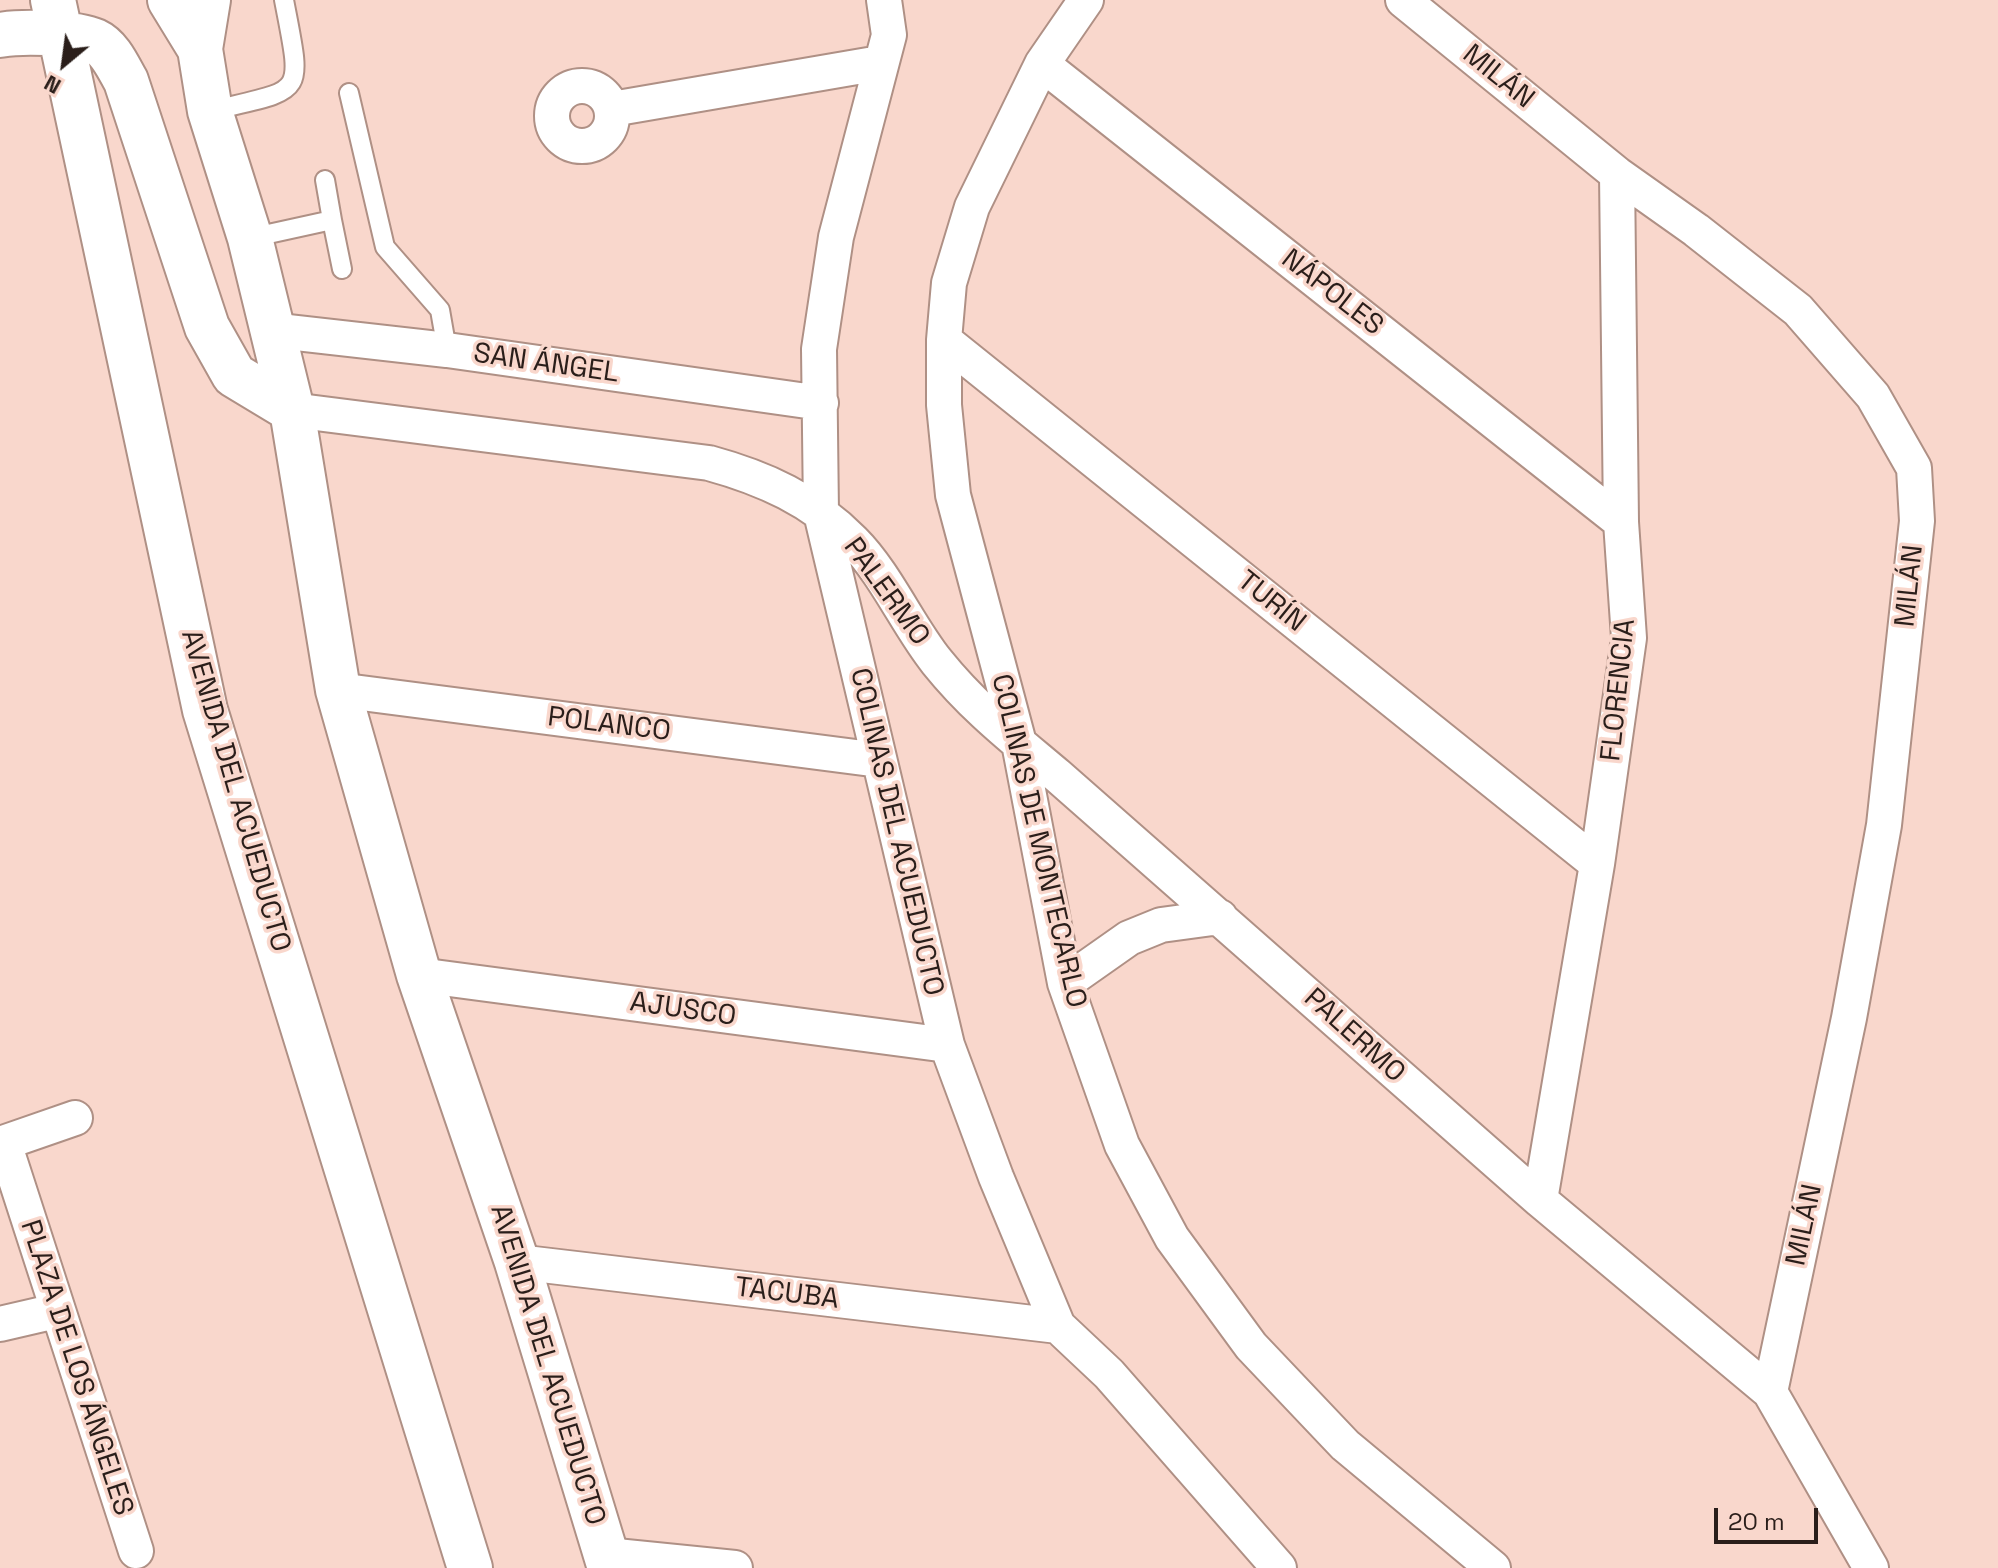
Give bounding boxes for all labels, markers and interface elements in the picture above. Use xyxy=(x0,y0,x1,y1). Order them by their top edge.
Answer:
north arrow xyxy=(24,24,104,104)
street label: MILÁN xyxy=(1455,38,1541,116)
text: N xyxy=(39,69,66,101)
street label: NÁPOLES xyxy=(1274,243,1390,343)
street label: SAN ÁNGEL xyxy=(471,337,621,391)
street label: PALERMO xyxy=(836,532,936,652)
street label: MILÁN xyxy=(1889,543,1931,629)
street label: TURÍN xyxy=(1230,564,1312,640)
street label: FLORENCIA xyxy=(1595,617,1643,763)
street label: AVENIDA DEL ACUEDUCTO xyxy=(173,626,297,956)
street label: COLINAS DEL ACUEDUCTO xyxy=(842,665,950,999)
street label: COLINAS DE MONTECARLO xyxy=(983,671,1093,1011)
street label: POLANCO xyxy=(546,701,672,749)
street label: PALERMO xyxy=(1296,982,1412,1090)
street label: AJUSCO xyxy=(628,986,738,1034)
street label: MILÁN xyxy=(1780,1181,1830,1269)
street label: AVENIDA DEL ACUEDUCTO xyxy=(482,1201,612,1529)
street label: PLAZA DE LOS ÁNGELES xyxy=(12,1216,140,1520)
street label: TACUBA xyxy=(733,1271,841,1317)
scale bar xyxy=(1718,1492,1822,1542)
text: 20 m xyxy=(1728,1506,1785,1537)

